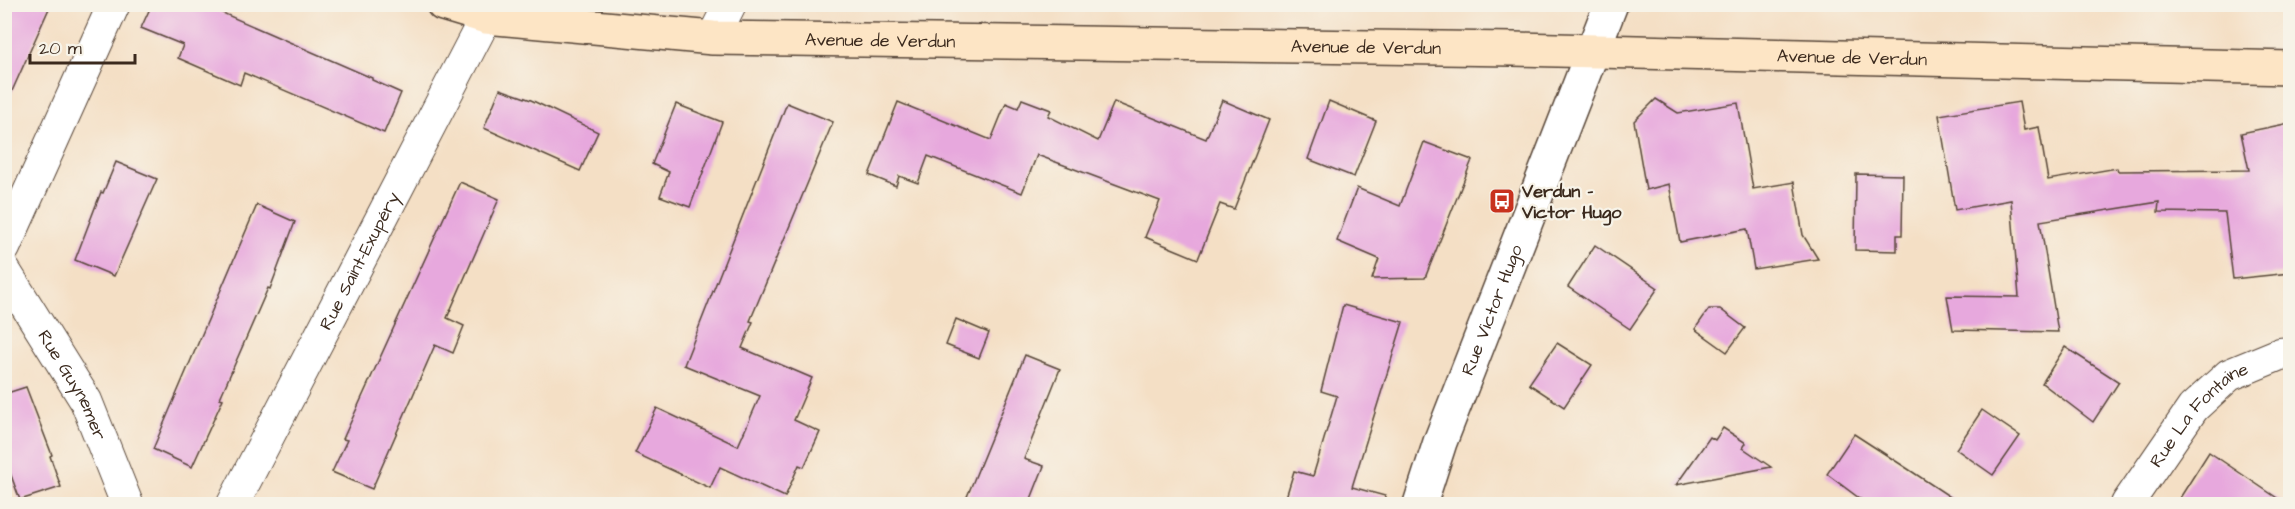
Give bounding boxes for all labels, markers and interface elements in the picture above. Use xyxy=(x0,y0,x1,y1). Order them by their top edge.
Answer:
scale bar xyxy=(30,27,135,65)
street label: Avenue de Verdun xyxy=(805,27,955,54)
street label: Avenue de Verdun xyxy=(1291,33,1441,61)
text: 20 m xyxy=(39,36,82,61)
street label: Avenue de Verdun xyxy=(1777,43,1927,72)
place label: Verdun - Victor Hugo xyxy=(1521,179,1622,226)
bus stop icon: Verdun - Victor Hugo xyxy=(1487,186,1517,216)
street label: Rue Saint-Exupéry xyxy=(313,187,406,334)
street label: Rue Victor Hugo xyxy=(1455,241,1528,379)
street label: Rue Guynemer xyxy=(32,325,113,444)
street label: Rue La Fontaine xyxy=(2144,356,2252,472)

